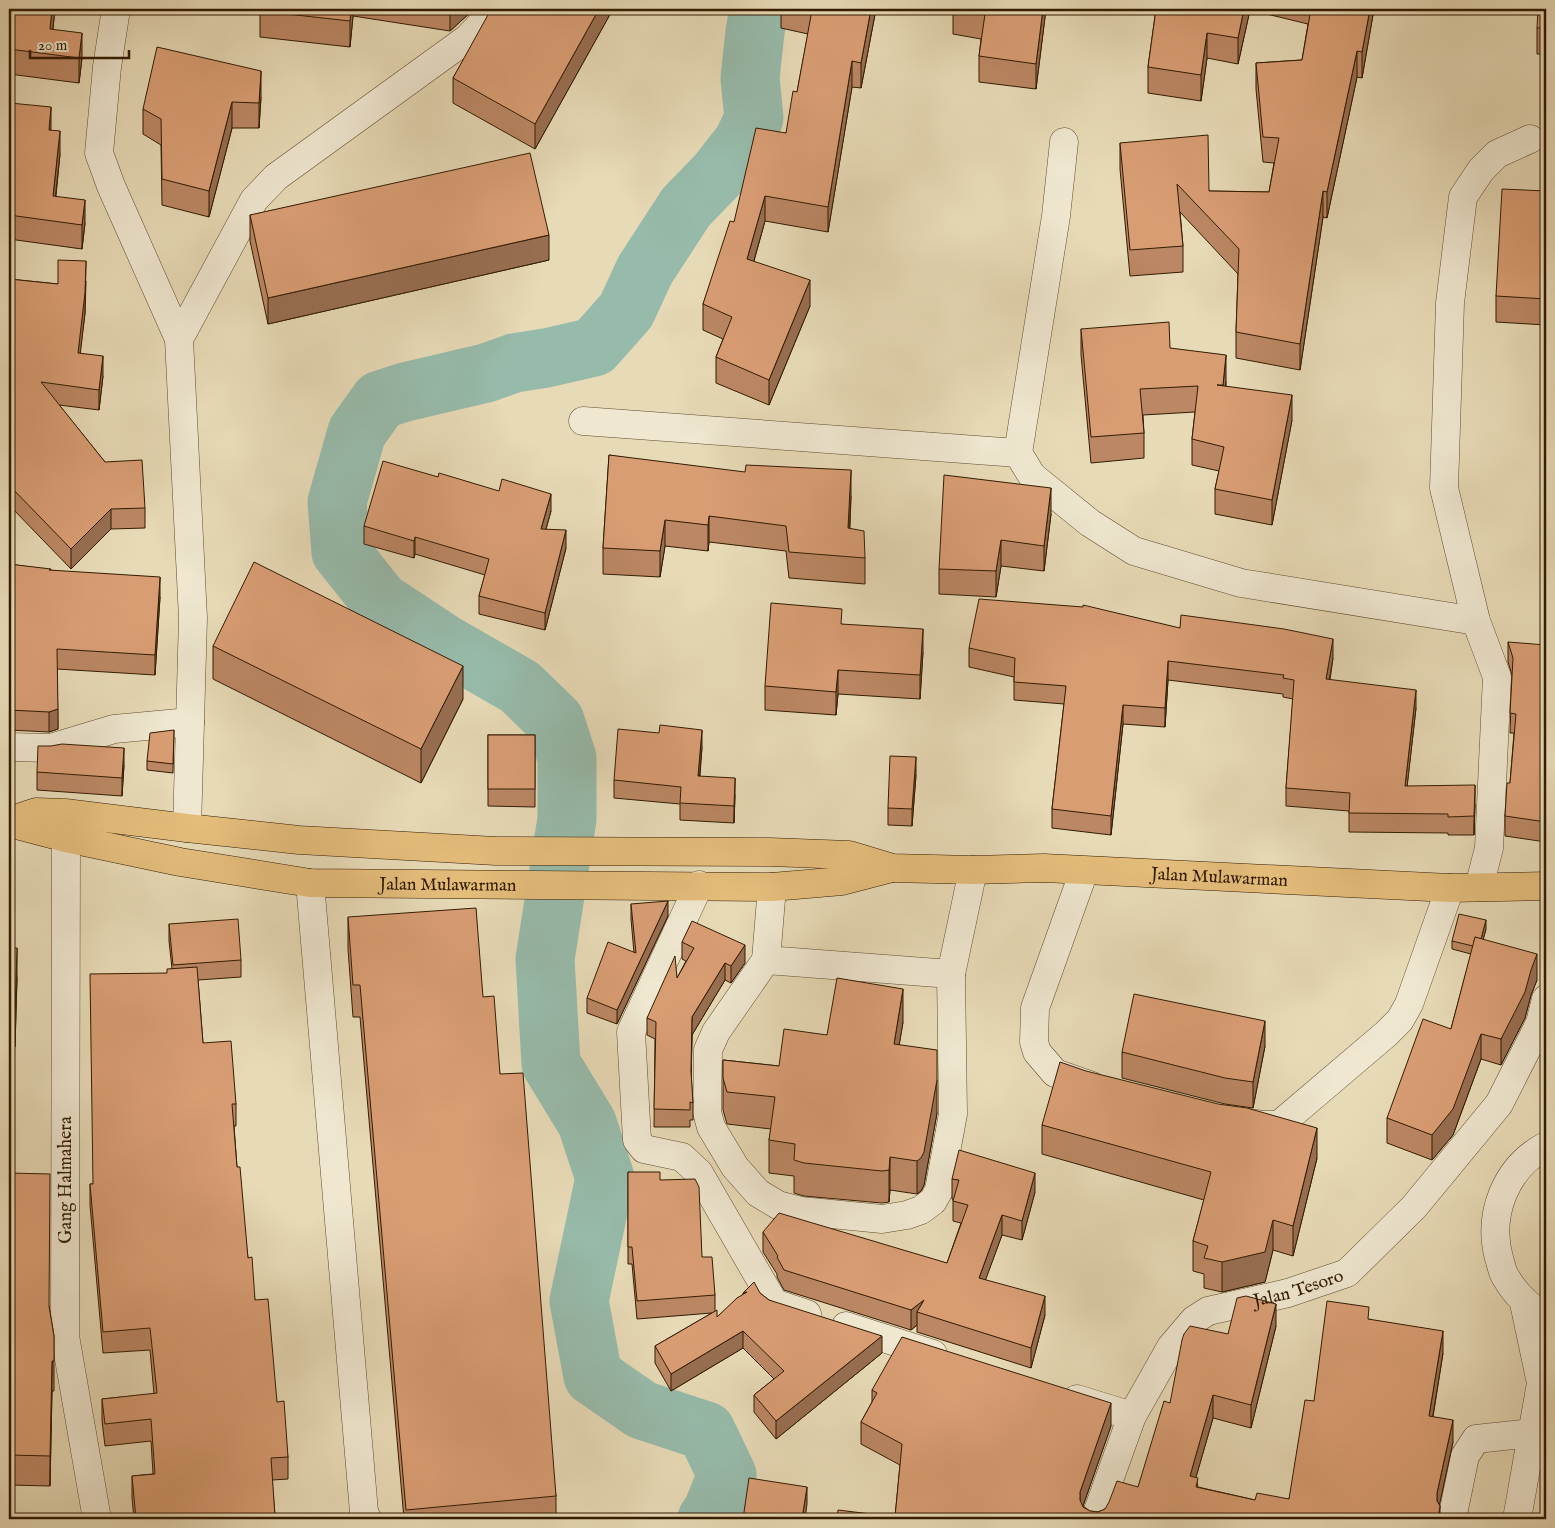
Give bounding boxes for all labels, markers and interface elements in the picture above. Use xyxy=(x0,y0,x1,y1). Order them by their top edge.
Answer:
scale bar xyxy=(30,28,129,60)
text: 20 m xyxy=(38,36,68,55)
street label: Jalan Mulawarman xyxy=(1148,863,1289,893)
street label: Jalan Mulawarman xyxy=(377,874,517,898)
street label: Gang Halmahera xyxy=(55,1116,78,1244)
street label: Jalan Tesoro xyxy=(1249,1265,1347,1314)

